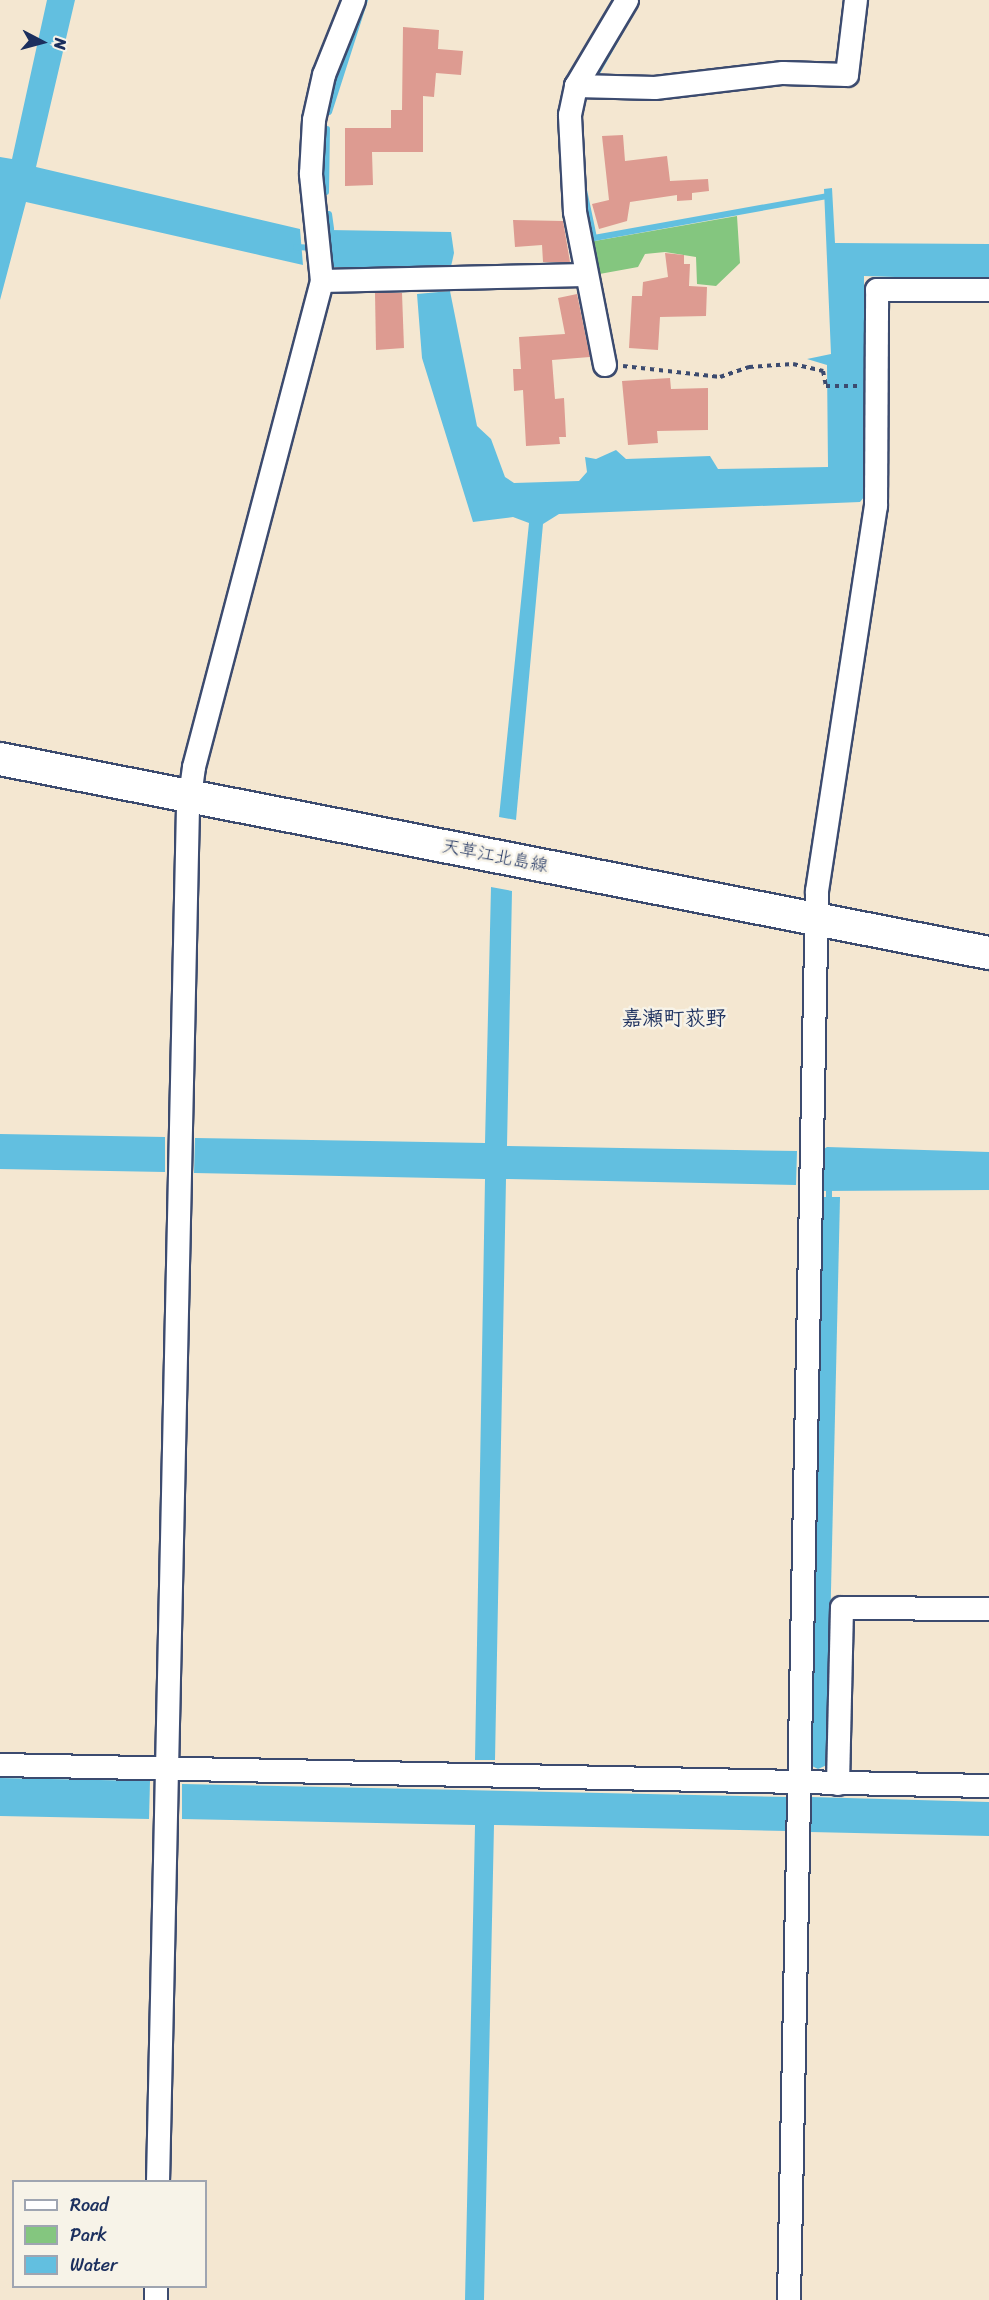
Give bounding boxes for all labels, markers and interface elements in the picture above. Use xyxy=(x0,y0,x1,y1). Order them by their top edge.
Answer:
north arrow xyxy=(12,12,72,72)
text: N xyxy=(45,37,75,51)
street label: 天草江北島線 xyxy=(440,835,550,877)
district label: 嘉瀬町荻野 xyxy=(622,1005,726,1031)
legend xyxy=(12,2180,207,2288)
text: Road xyxy=(70,2189,109,2221)
text: Park xyxy=(70,2219,107,2251)
text: Water xyxy=(70,2249,117,2281)

